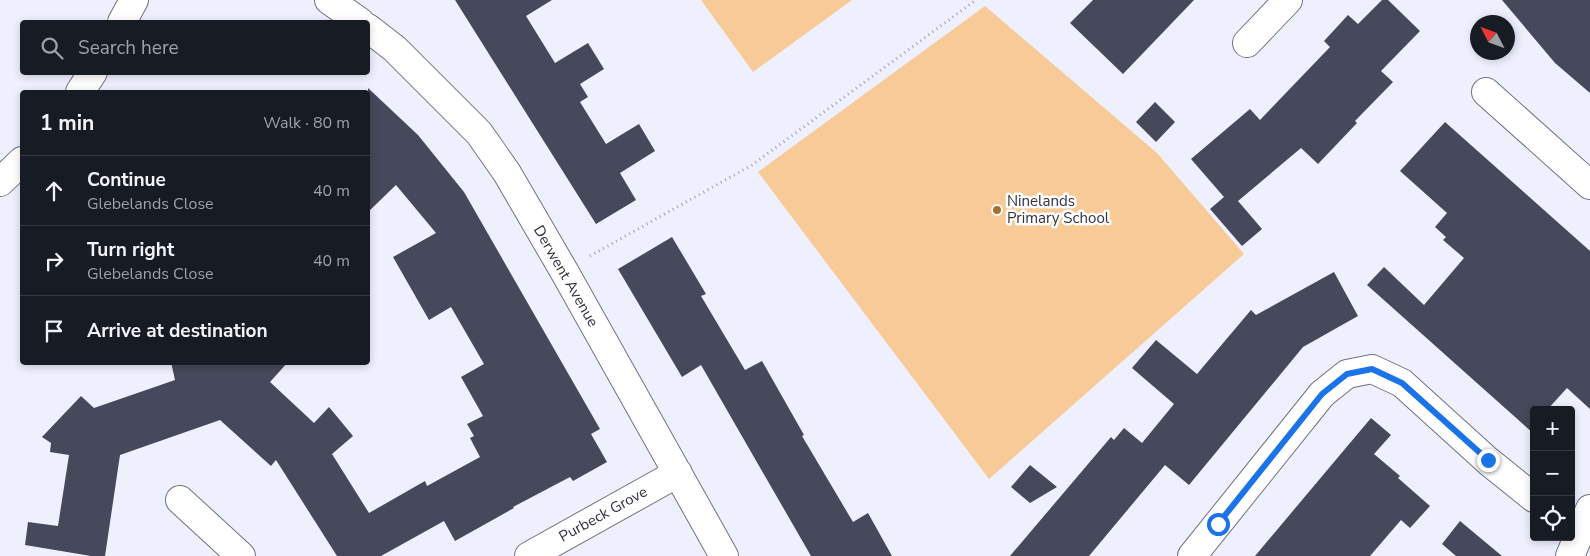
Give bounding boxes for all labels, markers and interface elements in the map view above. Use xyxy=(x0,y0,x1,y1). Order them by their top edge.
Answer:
north arrow xyxy=(1470,15,1515,60)
search box xyxy=(20,20,370,75)
icon: search xyxy=(38,34,66,62)
text: Search here xyxy=(78,35,179,61)
text: 1 min xyxy=(40,109,94,137)
text: Walk · 80 m xyxy=(263,112,350,134)
text: Continue xyxy=(87,167,166,193)
icon: ahead xyxy=(40,177,68,205)
text: 40 m xyxy=(313,180,350,202)
place label: Ninelands Primary School xyxy=(1007,191,1110,228)
text: Glebelands Close xyxy=(87,193,214,215)
marker: Ninelands Primary School xyxy=(991,204,1003,216)
street label: Derwent Avenue xyxy=(529,222,603,330)
text: Turn right xyxy=(87,237,174,263)
icon: right xyxy=(40,247,68,275)
text: 40 m xyxy=(313,250,350,272)
text: Glebelands Close xyxy=(87,263,214,285)
icon: arrive xyxy=(40,317,68,345)
text: Arrive at destination xyxy=(87,318,268,344)
map controls xyxy=(1530,406,1575,541)
button: + xyxy=(1530,406,1575,451)
route end xyxy=(1477,449,1500,472)
button: − xyxy=(1530,451,1575,496)
street label: Purbeck Grove xyxy=(555,481,651,547)
button: locate xyxy=(1530,496,1575,541)
route start xyxy=(1207,513,1230,536)

